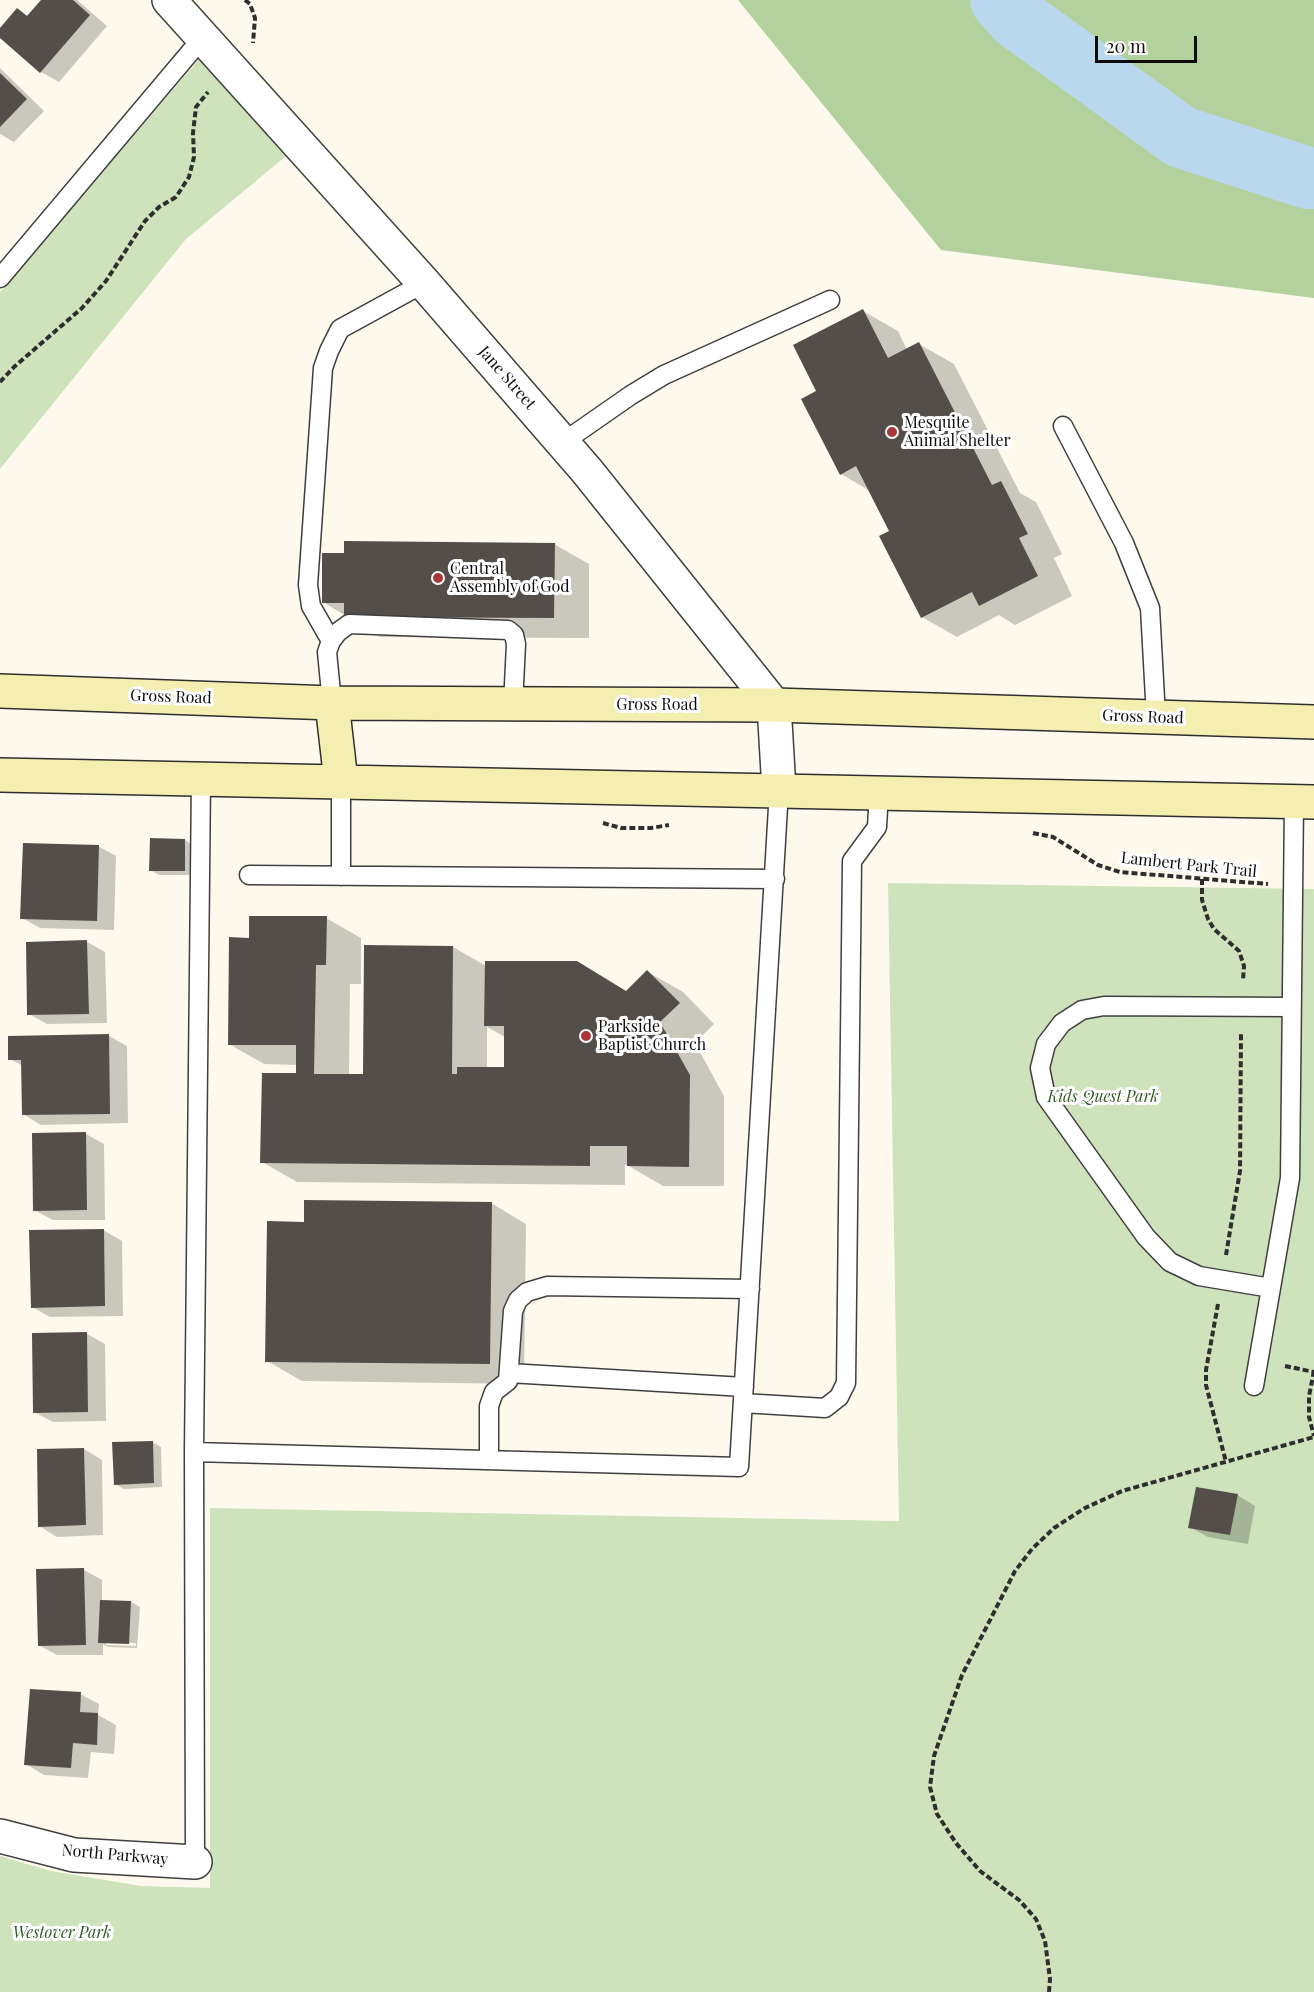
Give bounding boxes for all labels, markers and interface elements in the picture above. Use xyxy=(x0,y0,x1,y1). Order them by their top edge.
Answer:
scale bar xyxy=(1098,24,1200,62)
text: 20 m xyxy=(1106,34,1146,58)
street label: Jane Street xyxy=(474,342,540,414)
place label: Mesquite Animal Shelter xyxy=(904,413,1011,451)
marker: Mesquite Animal Shelter xyxy=(885,425,899,439)
place label: Central Assembly of God xyxy=(450,559,570,597)
marker: Central Assembly of God xyxy=(431,571,445,585)
street label: Gross Road xyxy=(130,686,212,708)
street label: Gross Road xyxy=(616,695,698,715)
street label: Gross Road xyxy=(1102,706,1184,728)
street label: Lambert Park Trail xyxy=(1120,848,1258,882)
place label: Parkside Baptist Church xyxy=(598,1017,706,1055)
marker: Parkside Baptist Church xyxy=(579,1029,593,1043)
park label: Kids Quest Park xyxy=(1047,1087,1159,1107)
street label: North Parkway xyxy=(61,1841,169,1869)
park label: Westover Park xyxy=(13,1923,111,1943)

